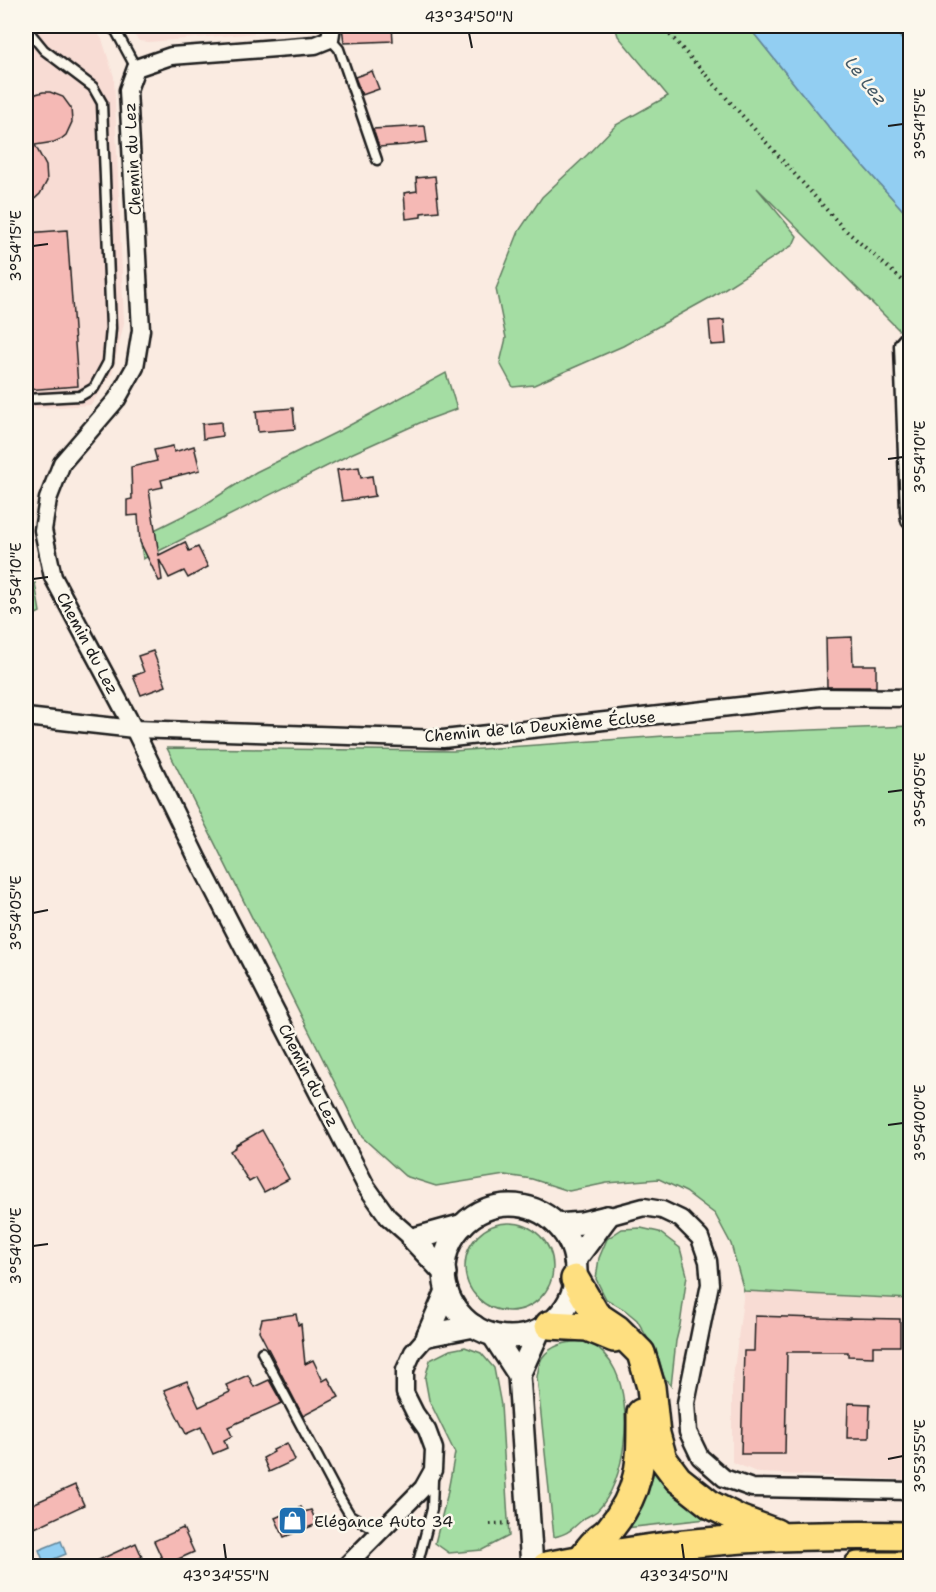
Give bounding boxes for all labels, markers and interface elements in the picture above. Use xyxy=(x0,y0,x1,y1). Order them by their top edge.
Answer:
text: 43°34'50"N xyxy=(425,7,513,27)
water label: Le Lez xyxy=(839,51,893,111)
text: 3°54'15"E xyxy=(910,88,930,160)
street label: Chemin du Lez xyxy=(119,102,146,216)
text: 3°54'15"E xyxy=(6,210,26,282)
text: 3°54'10"E xyxy=(910,420,930,494)
text: 3°54'10"E xyxy=(6,542,26,616)
street label: Chemin du Lez xyxy=(52,588,123,698)
street label: Chemin de la Deuxième Écluse xyxy=(424,706,657,747)
text: 3°54'05"E xyxy=(910,752,930,828)
text: 3°54'05"E xyxy=(6,875,26,951)
street label: Chemin du Lez xyxy=(274,1020,344,1130)
text: 3°54'00"E xyxy=(910,1084,930,1162)
text: 3°54'00"E xyxy=(6,1207,26,1285)
text: 3°53'55"E xyxy=(910,1419,930,1493)
shop icon: Elégance Auto 34 xyxy=(277,1505,309,1537)
place label: Elégance Auto 34 xyxy=(314,1511,453,1532)
text: 43°34'55"N xyxy=(183,1566,269,1586)
text: 43°34'50"N xyxy=(640,1566,728,1586)

